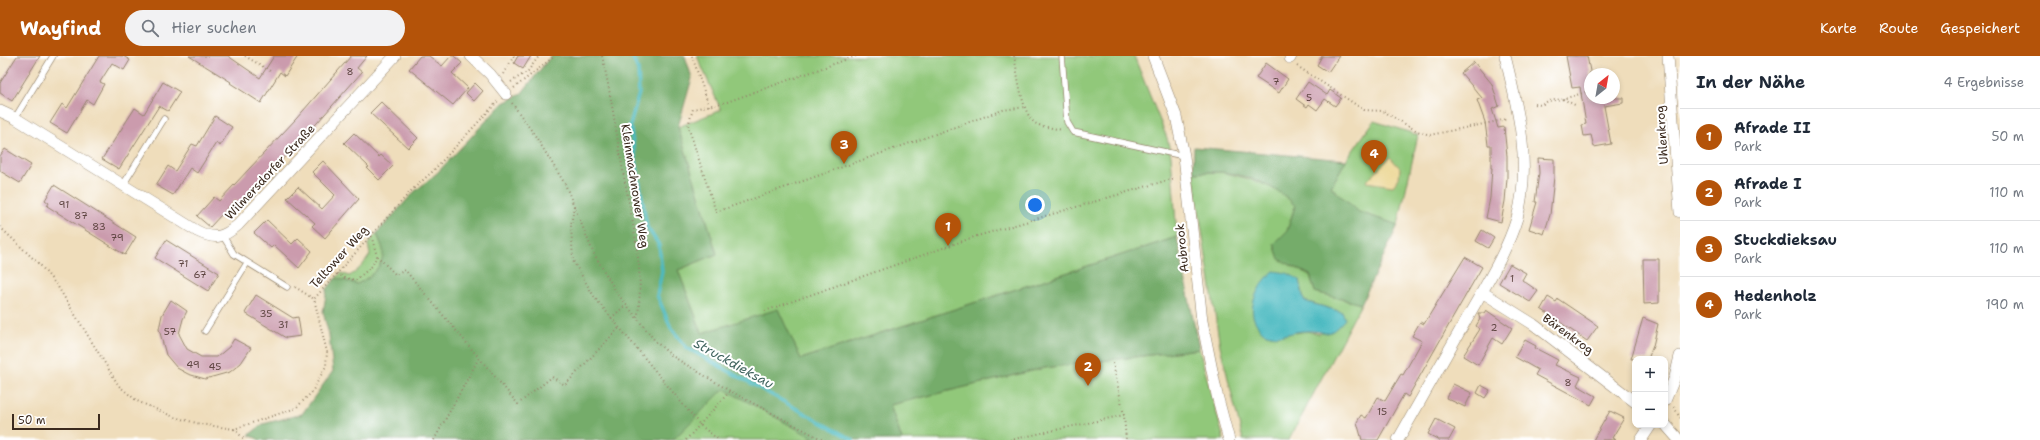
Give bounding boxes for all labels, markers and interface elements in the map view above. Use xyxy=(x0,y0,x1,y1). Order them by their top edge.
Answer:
search box xyxy=(125,10,405,46)
text: Wayfind xyxy=(20,16,101,41)
icon: search xyxy=(139,17,161,39)
text: Hier suchen xyxy=(171,18,256,38)
text: Karte xyxy=(1820,19,1857,37)
text: Route xyxy=(1879,19,1918,37)
text: Gespeichert xyxy=(1940,19,2020,37)
house number: 8 xyxy=(347,65,354,78)
north arrow xyxy=(1584,68,1620,104)
text: In der Nähe xyxy=(1696,71,1805,93)
text: 4 Ergebnisse xyxy=(1944,74,2024,91)
house number: 7 xyxy=(1273,75,1280,88)
house number: 5 xyxy=(1306,91,1312,104)
street label: Uhlenkrog xyxy=(1652,105,1672,165)
text: Afrade II xyxy=(1734,118,1811,138)
street label: Wilmersdorfer Straße xyxy=(222,121,319,223)
street label: Kleinmachnower Weg xyxy=(617,123,653,249)
text: 1 xyxy=(1706,128,1712,145)
text: 50 m xyxy=(1991,128,2024,145)
pin: 3 xyxy=(831,131,857,164)
text: Park xyxy=(1734,138,1762,155)
pin: 4 xyxy=(1361,140,1387,173)
text: Afrade I xyxy=(1734,174,1802,194)
text: 2 xyxy=(1704,184,1714,201)
text: 110 m xyxy=(1989,184,2024,201)
text: Park xyxy=(1734,194,1762,211)
your location xyxy=(1025,195,1045,215)
house number: 91 xyxy=(59,198,69,211)
house number: 87 xyxy=(74,209,88,222)
pin: 1 xyxy=(935,213,961,246)
house number: 83 xyxy=(92,220,106,233)
street label: Teltower Weg xyxy=(306,222,372,292)
street label: Aubrook xyxy=(1171,223,1193,273)
text: Stuckdieksau xyxy=(1734,230,1837,250)
house number: 79 xyxy=(110,231,124,244)
text: 3 xyxy=(1704,240,1714,257)
text: 110 m xyxy=(1989,240,2024,257)
text: Park xyxy=(1734,250,1762,267)
house number: 71 xyxy=(178,257,188,270)
house number: 67 xyxy=(194,268,206,281)
house number: 1 xyxy=(1510,272,1514,285)
text: Hedenholz xyxy=(1734,286,1817,306)
text: 4 xyxy=(1704,296,1714,313)
text: 190 m xyxy=(1985,296,2024,313)
text: Park xyxy=(1734,306,1762,323)
house number: 35 xyxy=(260,307,272,320)
street label: Bärenkrog xyxy=(1539,310,1597,358)
house number: 31 xyxy=(278,318,288,331)
house number: 2 xyxy=(1491,321,1498,334)
house number: 57 xyxy=(164,325,176,338)
water label: Struckdieksau xyxy=(691,335,777,393)
pin: 2 xyxy=(1075,353,1101,386)
map controls xyxy=(1632,356,1668,428)
button: + xyxy=(1632,356,1668,392)
house number: 49 xyxy=(186,358,200,371)
house number: 45 xyxy=(209,360,221,373)
house number: 8 xyxy=(1565,376,1572,389)
button: − xyxy=(1632,392,1668,428)
house number: 15 xyxy=(1377,405,1387,418)
scale bar xyxy=(12,412,100,431)
text: 50 m xyxy=(18,413,46,428)

